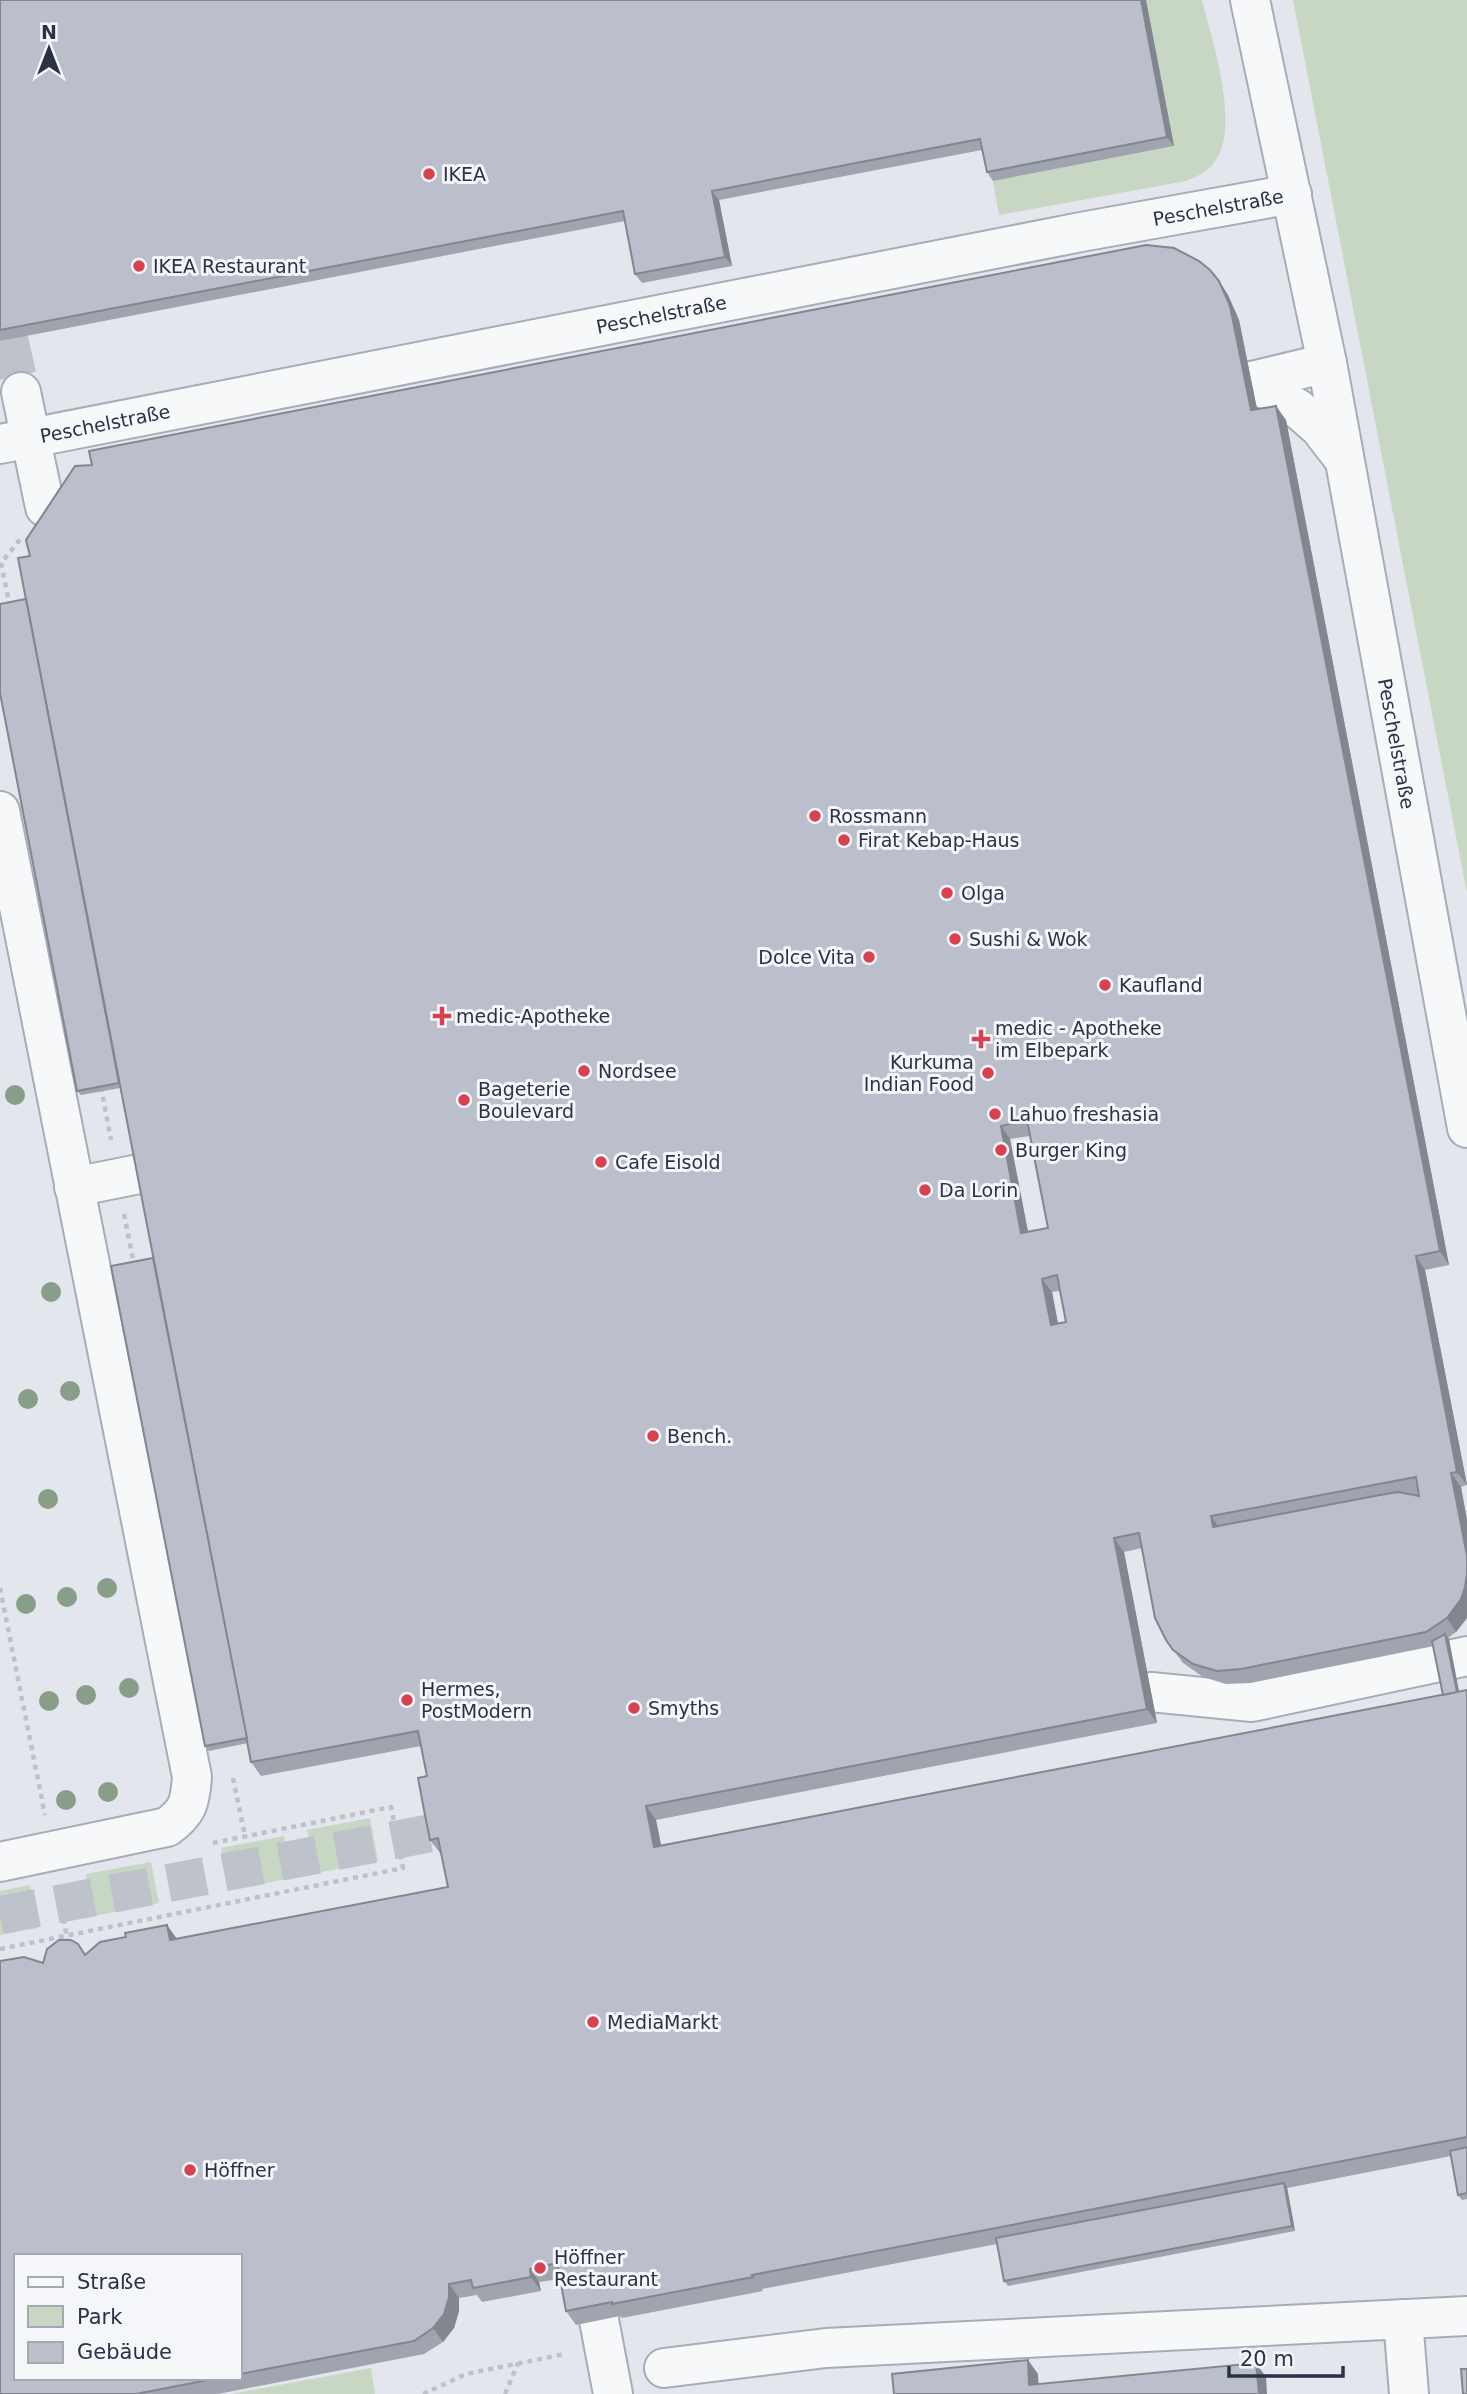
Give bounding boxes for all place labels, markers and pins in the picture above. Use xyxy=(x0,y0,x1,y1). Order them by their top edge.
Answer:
place label: IKEA xyxy=(443,163,486,185)
marker: IKEA xyxy=(421,166,437,182)
place label: IKEA Restaurant xyxy=(153,255,306,277)
marker: IKEA Restaurant xyxy=(131,258,147,274)
place label: Rossmann xyxy=(829,805,927,827)
marker: Rossmann xyxy=(807,808,823,824)
place label: Firat Kebap-Haus xyxy=(858,829,1019,851)
marker: Firat Kebap-Haus xyxy=(836,832,852,848)
place label: Olga xyxy=(961,882,1005,904)
marker: Olga xyxy=(939,885,955,901)
place label: Sushi & Wok xyxy=(969,928,1088,950)
marker: Sushi & Wok xyxy=(947,931,963,947)
place label: Dolce Vita xyxy=(758,946,855,968)
marker: Dolce Vita xyxy=(861,949,877,965)
place label: Kaufland xyxy=(1119,974,1203,996)
marker: Kaufland xyxy=(1097,977,1113,993)
place label: medic-Apotheke xyxy=(456,1005,610,1027)
marker: medic-Apotheke xyxy=(434,1008,450,1024)
place label: medic - Apotheke im Elbepark xyxy=(995,1017,1162,1061)
marker: medic - Apotheke im Elbepark xyxy=(973,1031,989,1047)
place label: Kurkuma Indian Food xyxy=(864,1051,974,1095)
place label: Nordsee xyxy=(598,1060,677,1082)
marker: Nordsee xyxy=(576,1063,592,1079)
marker: Kurkuma Indian Food xyxy=(980,1065,996,1081)
place label: Bageterie Boulevard xyxy=(478,1078,574,1122)
marker: Bageterie Boulevard xyxy=(456,1092,472,1108)
place label: Lahuo freshasia xyxy=(1009,1103,1159,1125)
marker: Lahuo freshasia xyxy=(987,1106,1003,1122)
place label: Burger King xyxy=(1015,1139,1127,1161)
marker: Burger King xyxy=(993,1142,1009,1158)
place label: Cafe Eisold xyxy=(615,1151,720,1173)
marker: Cafe Eisold xyxy=(593,1154,609,1170)
place label: Da Lorin xyxy=(939,1179,1018,1201)
marker: Da Lorin xyxy=(917,1182,933,1198)
place label: Bench. xyxy=(667,1425,732,1447)
marker: Bench. xyxy=(645,1428,661,1444)
place label: Hermes, PostModern xyxy=(421,1678,532,1722)
marker: Hermes, PostModern xyxy=(399,1692,415,1708)
place label: Smyths xyxy=(648,1697,719,1719)
marker: Smyths xyxy=(626,1700,642,1716)
place label: MediaMarkt xyxy=(607,2011,718,2033)
marker: MediaMarkt xyxy=(585,2014,601,2030)
place label: Höffner xyxy=(204,2159,275,2181)
marker: Höffner xyxy=(182,2162,198,2178)
place label: Höffner Restaurant xyxy=(554,2246,658,2290)
marker: Höffner Restaurant xyxy=(532,2260,548,2276)

